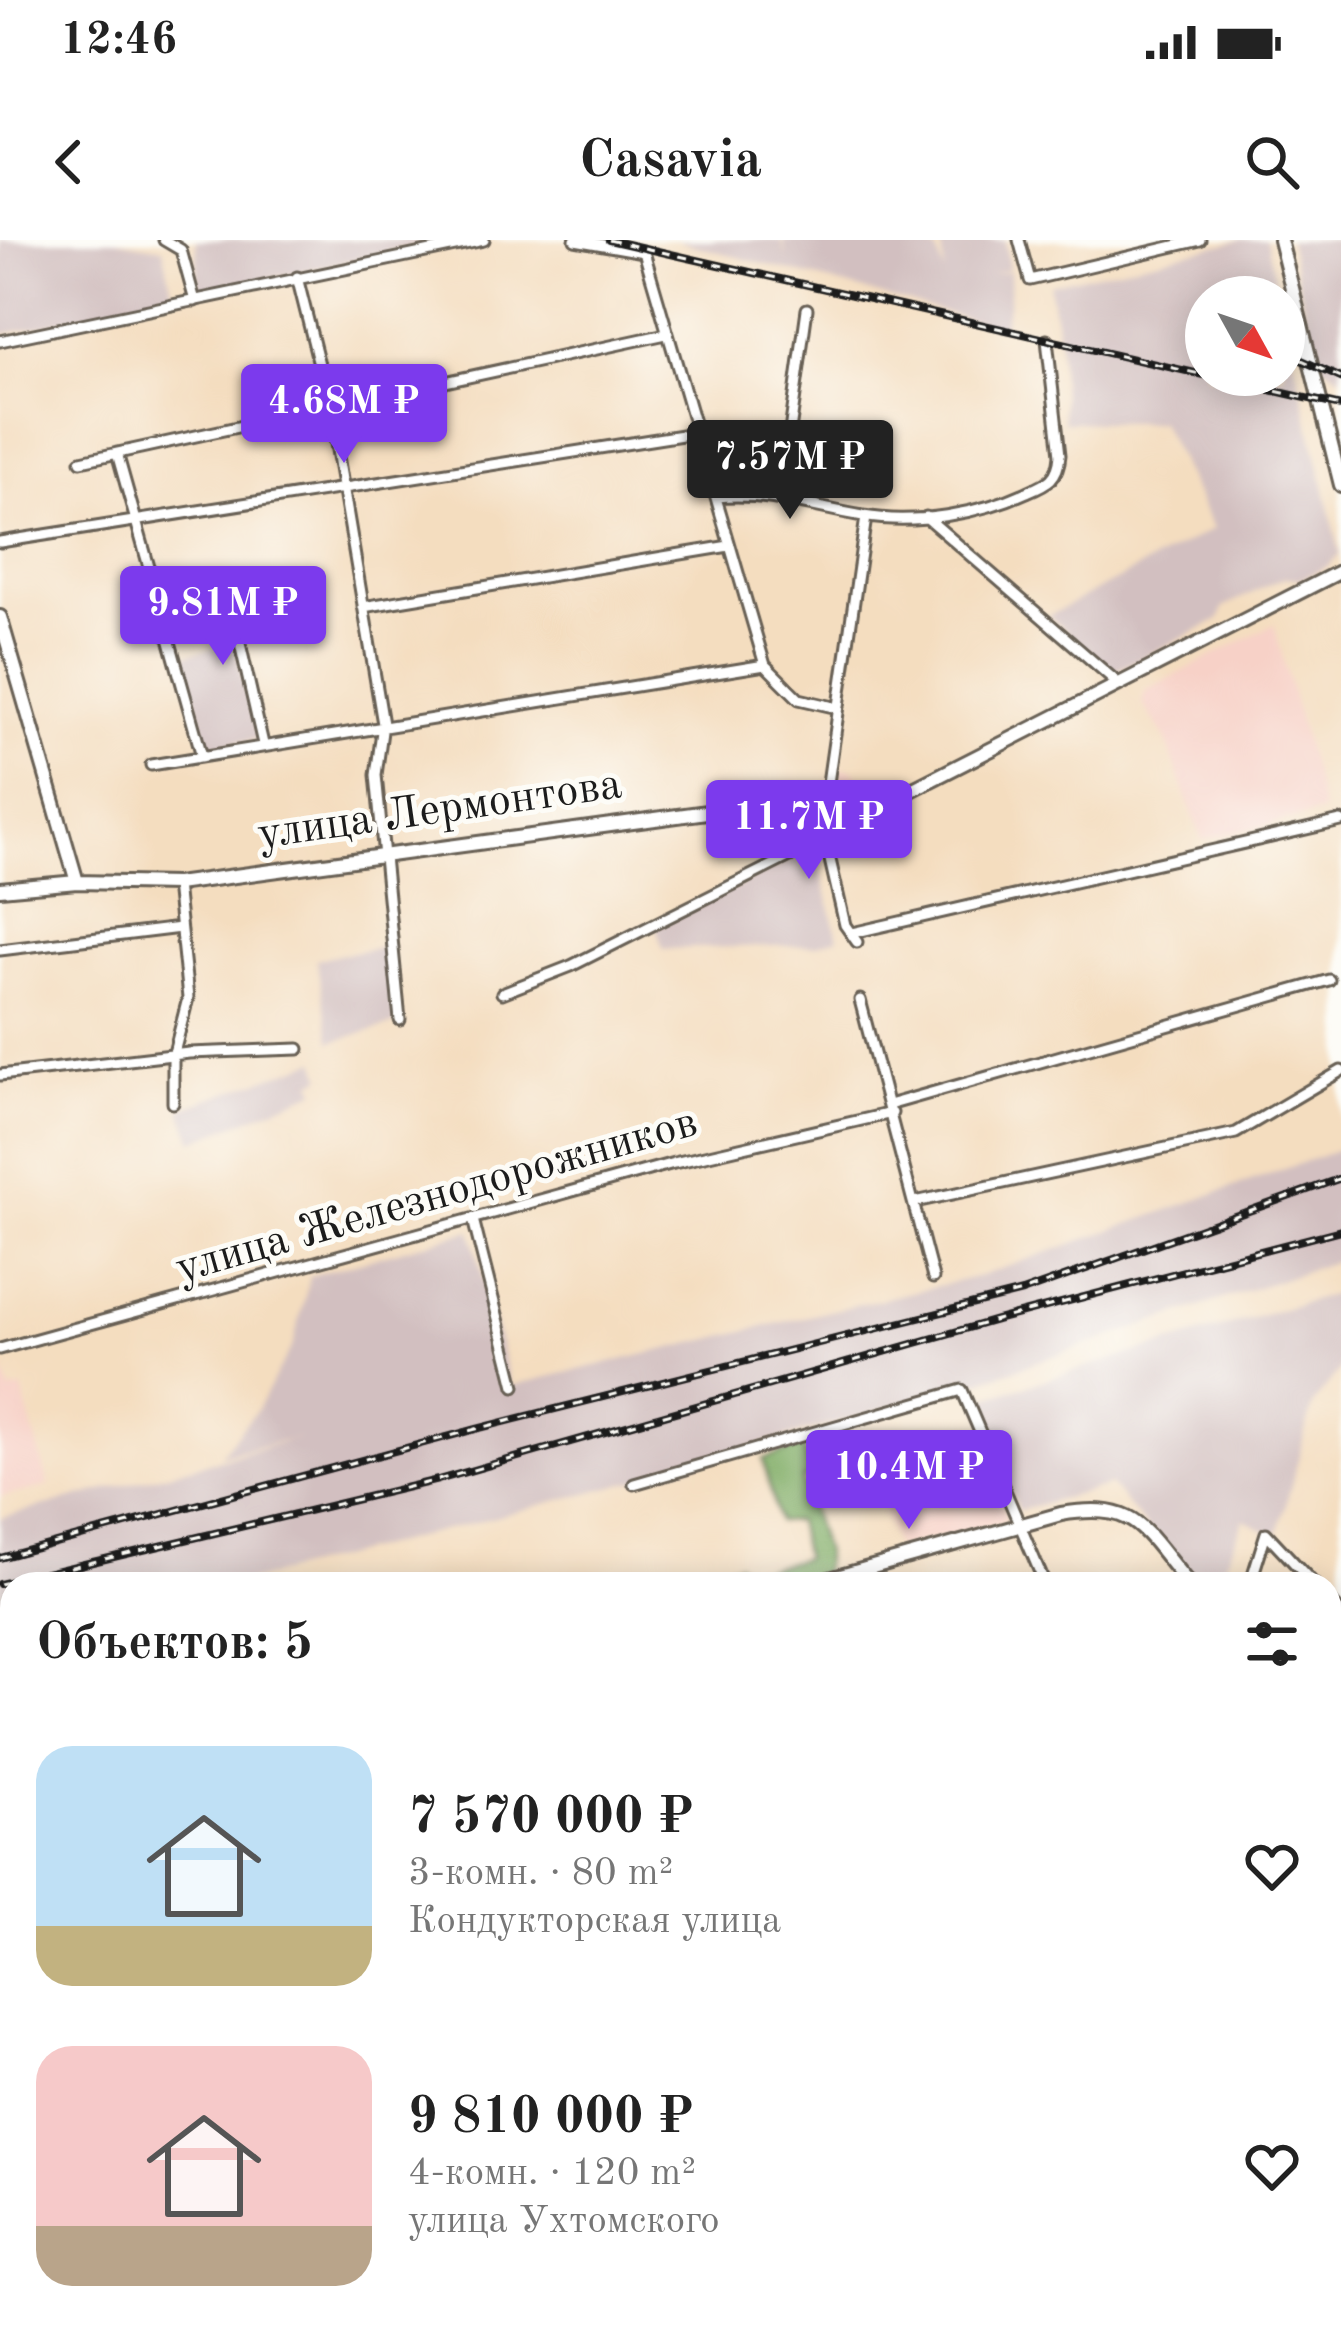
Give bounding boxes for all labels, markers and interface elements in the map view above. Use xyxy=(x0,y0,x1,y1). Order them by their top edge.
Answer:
text: 12:46 xyxy=(60,19,177,64)
icon: back xyxy=(36,129,102,195)
icon: search xyxy=(1239,129,1305,195)
text: Casavia xyxy=(579,135,762,189)
north arrow xyxy=(1185,276,1305,396)
map controls xyxy=(1185,276,1305,396)
pin: 4.68M ₽ xyxy=(233,364,455,466)
text: 4.68M ₽ xyxy=(268,383,420,422)
pin: 7.57M ₽ xyxy=(679,420,901,522)
text: 7.57M ₽ xyxy=(714,439,866,478)
pin: 9.81M ₽ xyxy=(112,566,334,668)
text: 9.81M ₽ xyxy=(147,585,299,624)
street label: улица Лермонтова xyxy=(255,763,625,859)
pin: 11.7M ₽ xyxy=(698,780,920,882)
text: 11.7M ₽ xyxy=(733,799,885,838)
street label: улица Железнодорожников xyxy=(171,1101,703,1293)
pin: 10.4M ₽ xyxy=(798,1430,1020,1532)
text: 10.4M ₽ xyxy=(833,1449,985,1488)
icon: filters xyxy=(1239,1611,1305,1677)
text: Объектов: 5 xyxy=(36,1619,313,1670)
text: 7 570 000 ₽ xyxy=(408,1793,694,1844)
icon: home xyxy=(132,1794,276,1938)
icon: heart xyxy=(1239,1833,1305,1899)
text: 3-комн. · 80 m² xyxy=(408,1854,673,1893)
text: Кондукторская улица xyxy=(408,1902,781,1941)
text: 9 810 000 ₽ xyxy=(408,2093,694,2144)
icon: home xyxy=(132,2094,276,2238)
icon: heart xyxy=(1239,2133,1305,2199)
text: 4-комн. · 120 m² xyxy=(408,2154,696,2193)
text: улица Ухтомского xyxy=(408,2202,720,2241)

